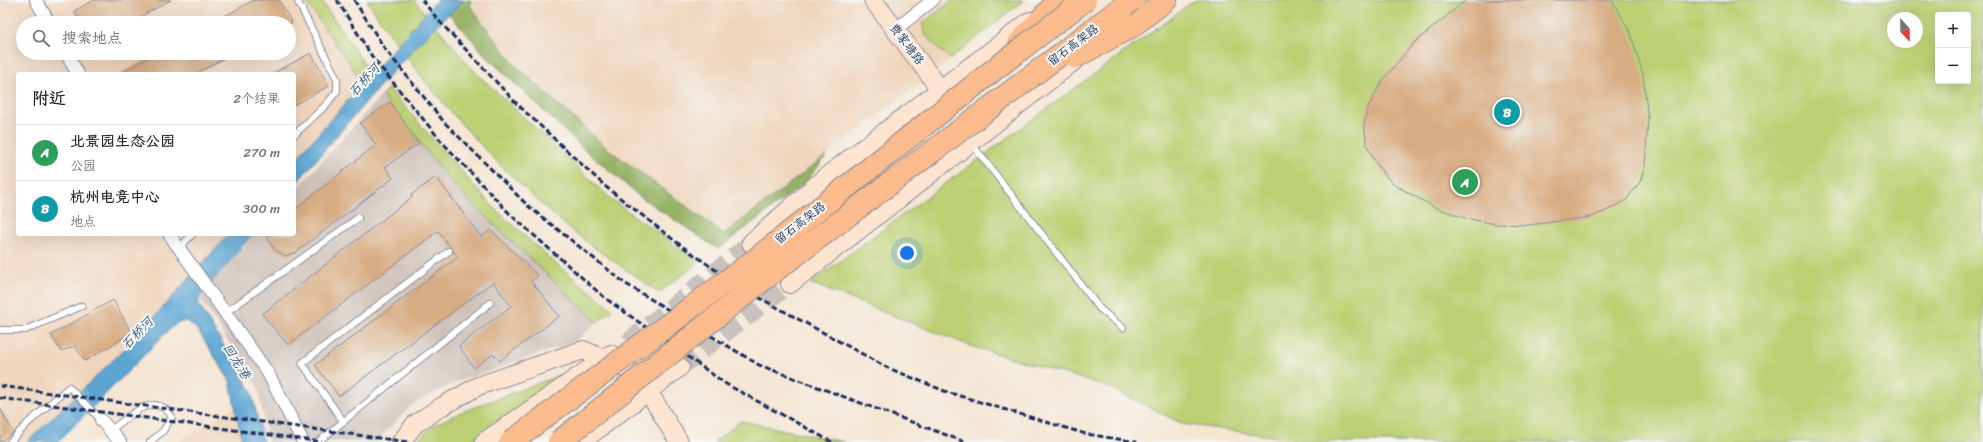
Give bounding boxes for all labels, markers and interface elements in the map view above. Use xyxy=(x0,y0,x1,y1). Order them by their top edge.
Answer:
north arrow xyxy=(1887,12,1923,48)
map controls xyxy=(1935,12,1971,84)
button: + xyxy=(1935,12,1971,48)
search box xyxy=(16,16,296,60)
street label: 费家塘路 xyxy=(884,18,930,70)
street label: 留石高架路 xyxy=(1042,18,1104,72)
text: 搜索地点 xyxy=(62,25,122,51)
icon: search xyxy=(30,27,52,49)
button: − xyxy=(1935,48,1971,84)
water label: 石桥河 xyxy=(342,56,387,102)
text: 附近 xyxy=(32,83,66,113)
text: 2个结果 xyxy=(233,87,280,110)
pin: B xyxy=(1494,97,1520,127)
text: 北景园生态公园 xyxy=(70,128,175,154)
text: A xyxy=(41,141,49,164)
text: 270 m xyxy=(243,141,280,164)
text: 公园 xyxy=(70,154,96,177)
pin: A xyxy=(1452,167,1478,197)
text: 杭州电竞中心 xyxy=(70,184,160,210)
street label: 留石高架路 xyxy=(770,196,830,250)
text: B xyxy=(41,197,49,220)
text: 300 m xyxy=(243,197,280,220)
text: 地点 xyxy=(70,210,96,233)
your location xyxy=(897,243,917,263)
water label: 石桥河 xyxy=(115,310,160,355)
water label: 回龙港 xyxy=(217,338,258,385)

